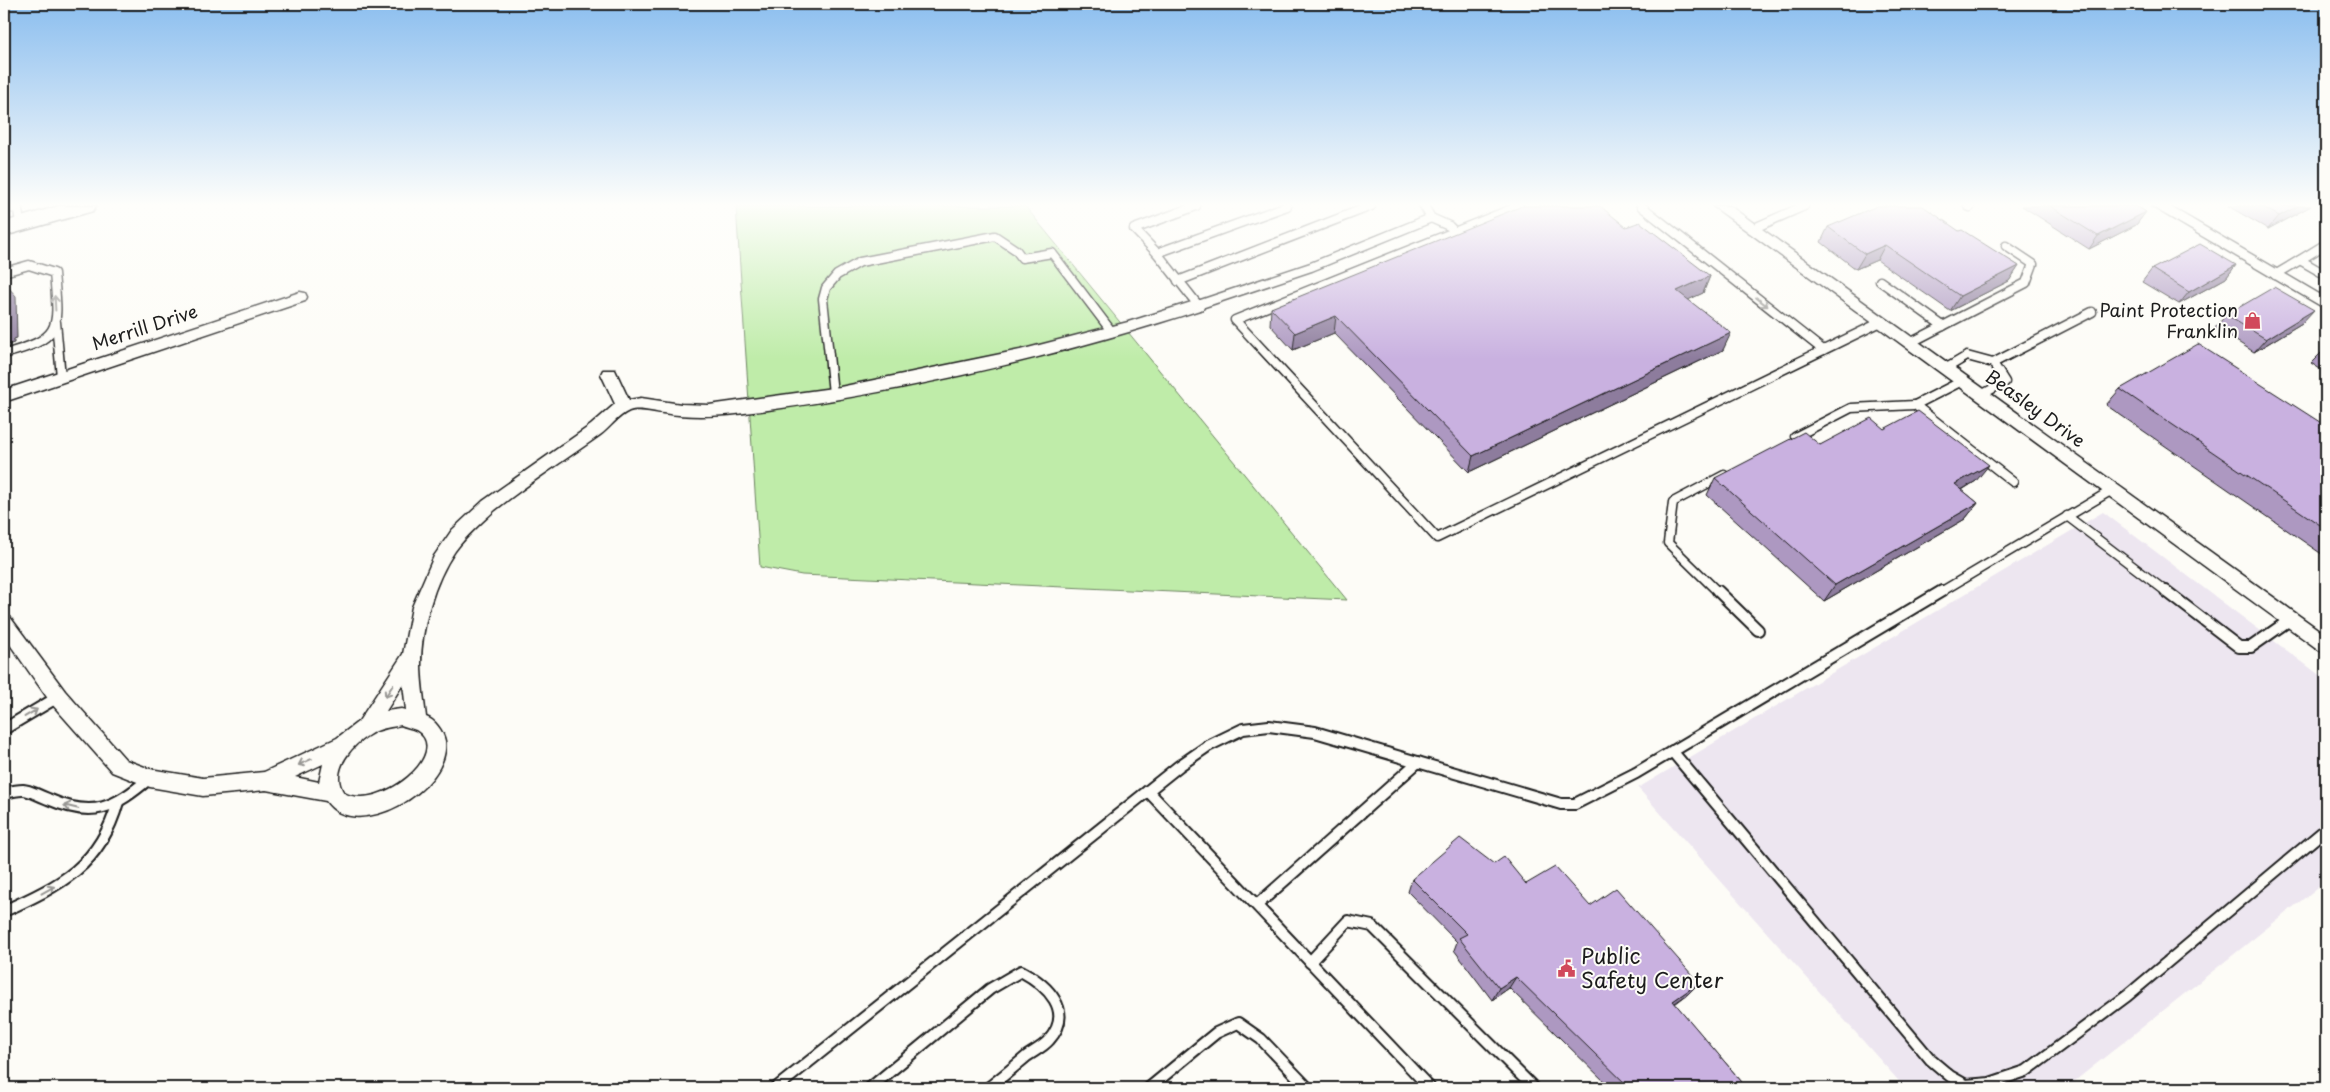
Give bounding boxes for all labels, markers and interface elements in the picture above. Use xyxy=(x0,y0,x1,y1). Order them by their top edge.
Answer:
one-way arrow xyxy=(51,295,60,311)
one-way arrow xyxy=(1755,296,1768,307)
place label: Paint Protection Franklin xyxy=(2099,296,2238,344)
street label: Merrill Drive xyxy=(88,297,201,356)
shop icon: Paint Protection Franklin xyxy=(2242,311,2262,331)
street label: Beasley Drive xyxy=(1980,362,2091,453)
one-way arrow xyxy=(384,683,394,697)
one-way arrow xyxy=(24,708,38,718)
one-way arrow xyxy=(298,758,313,767)
one-way arrow xyxy=(63,802,79,811)
one-way arrow xyxy=(40,885,55,895)
place label: Public Safety Center xyxy=(1581,939,1724,995)
public building icon: Public Safety Center xyxy=(1557,959,1577,979)

